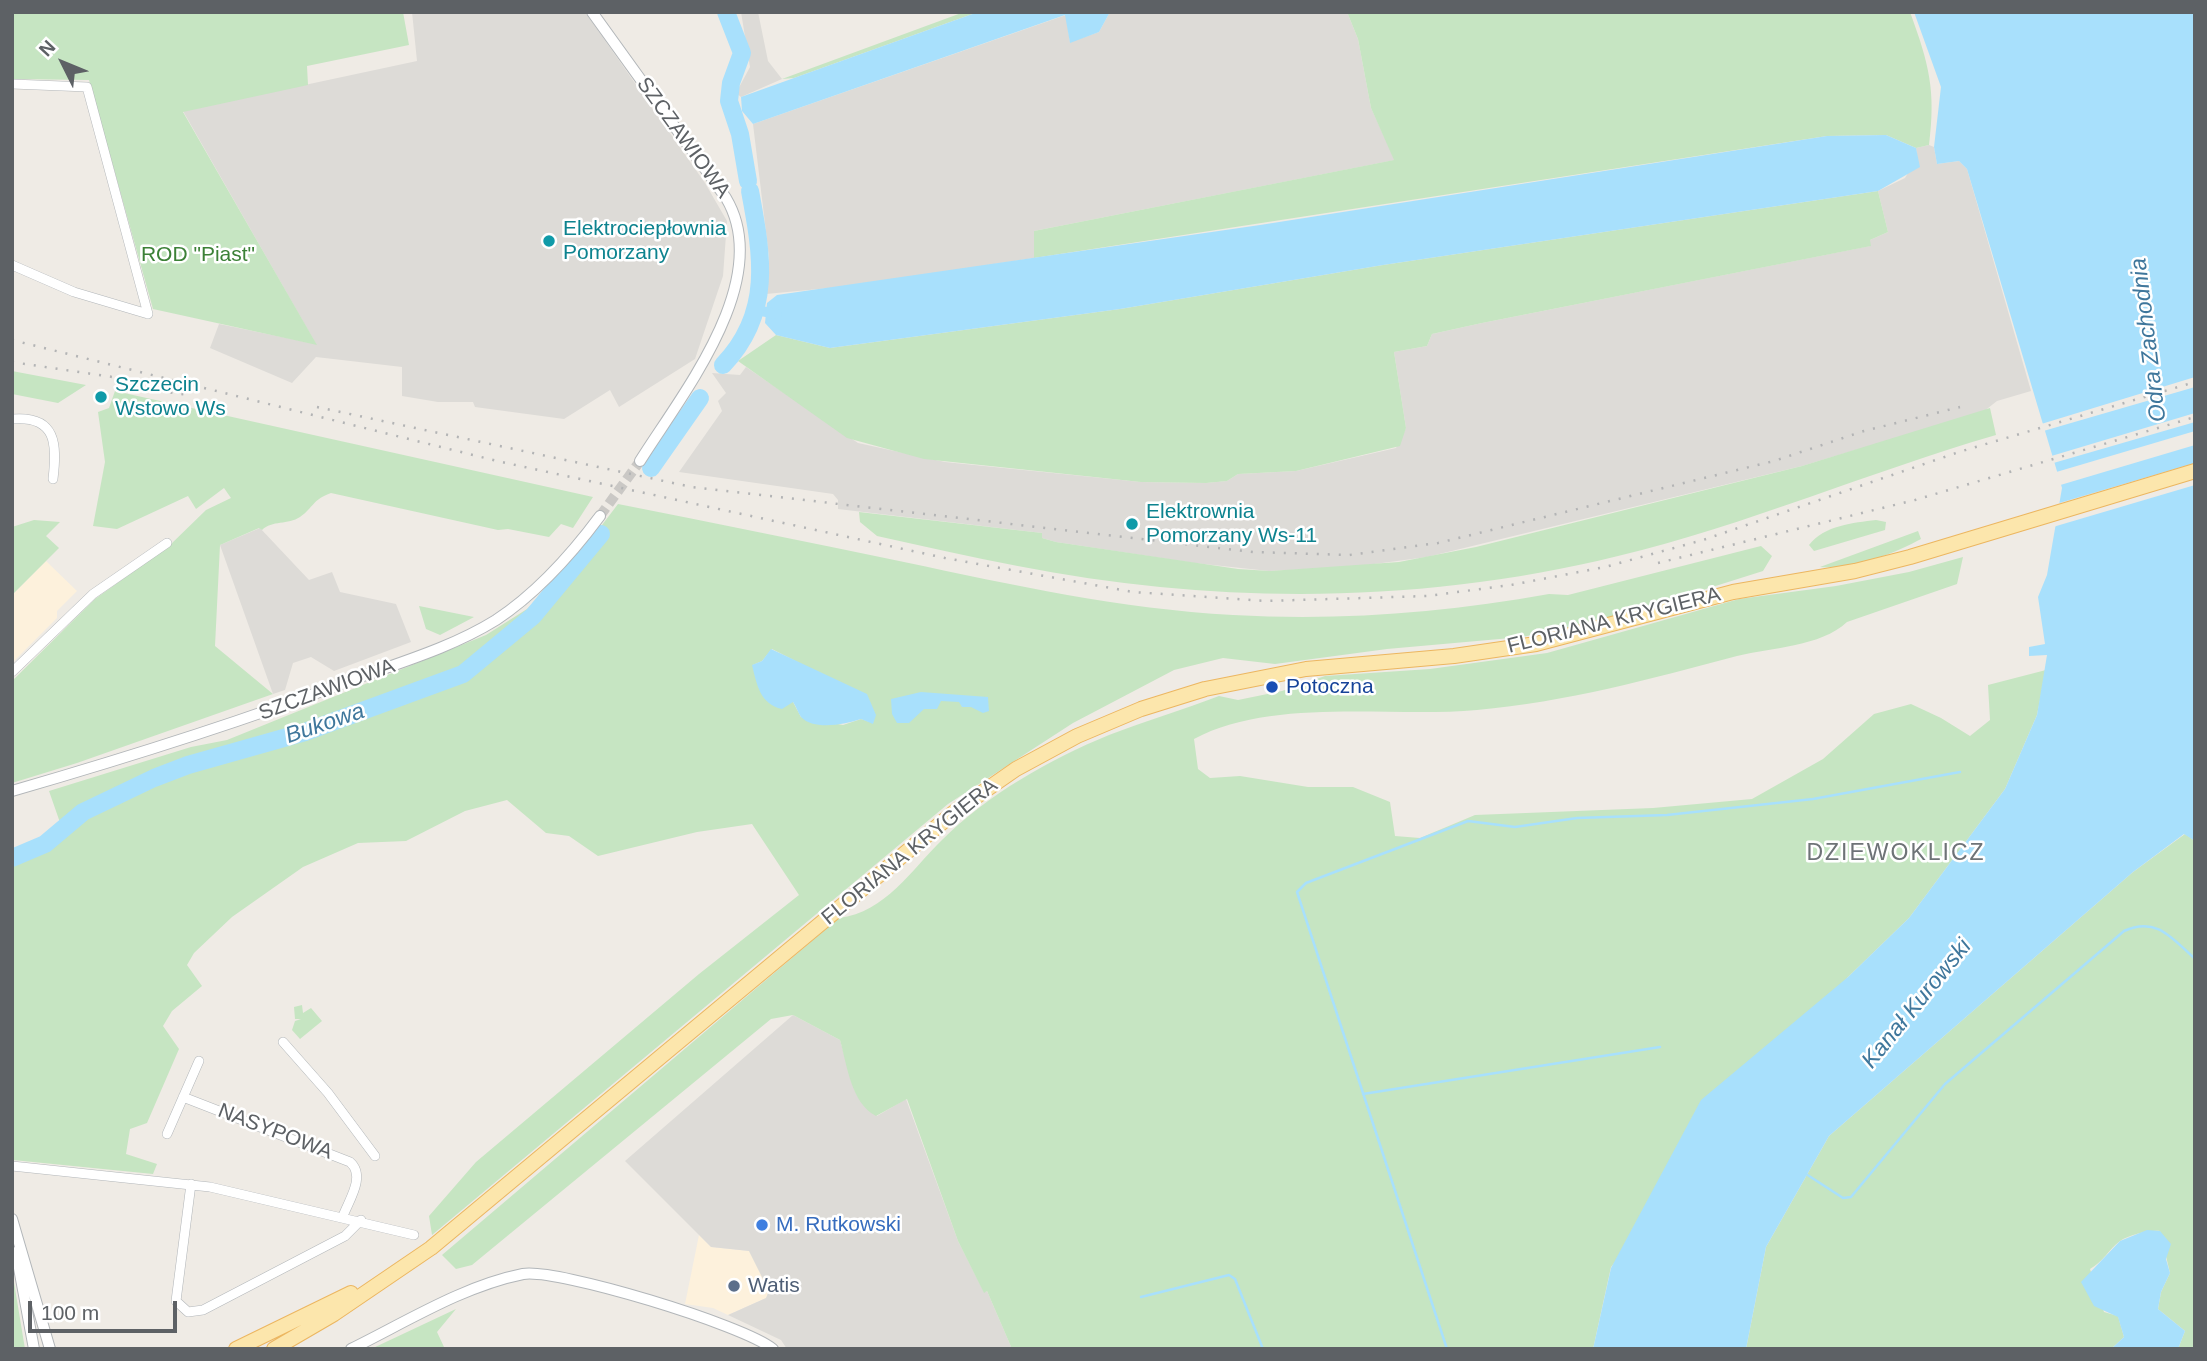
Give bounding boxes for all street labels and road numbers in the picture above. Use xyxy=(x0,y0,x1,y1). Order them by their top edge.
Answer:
street label: SZCZAWIOWA xyxy=(631,73,735,203)
street label: FLORIANA KRYGIERA xyxy=(1505,582,1723,660)
street label: SZCZAWIOWA xyxy=(255,654,399,726)
street label: FLORIANA KRYGIERA xyxy=(817,773,1003,931)
street label: NASYPOWA xyxy=(214,1099,336,1165)

